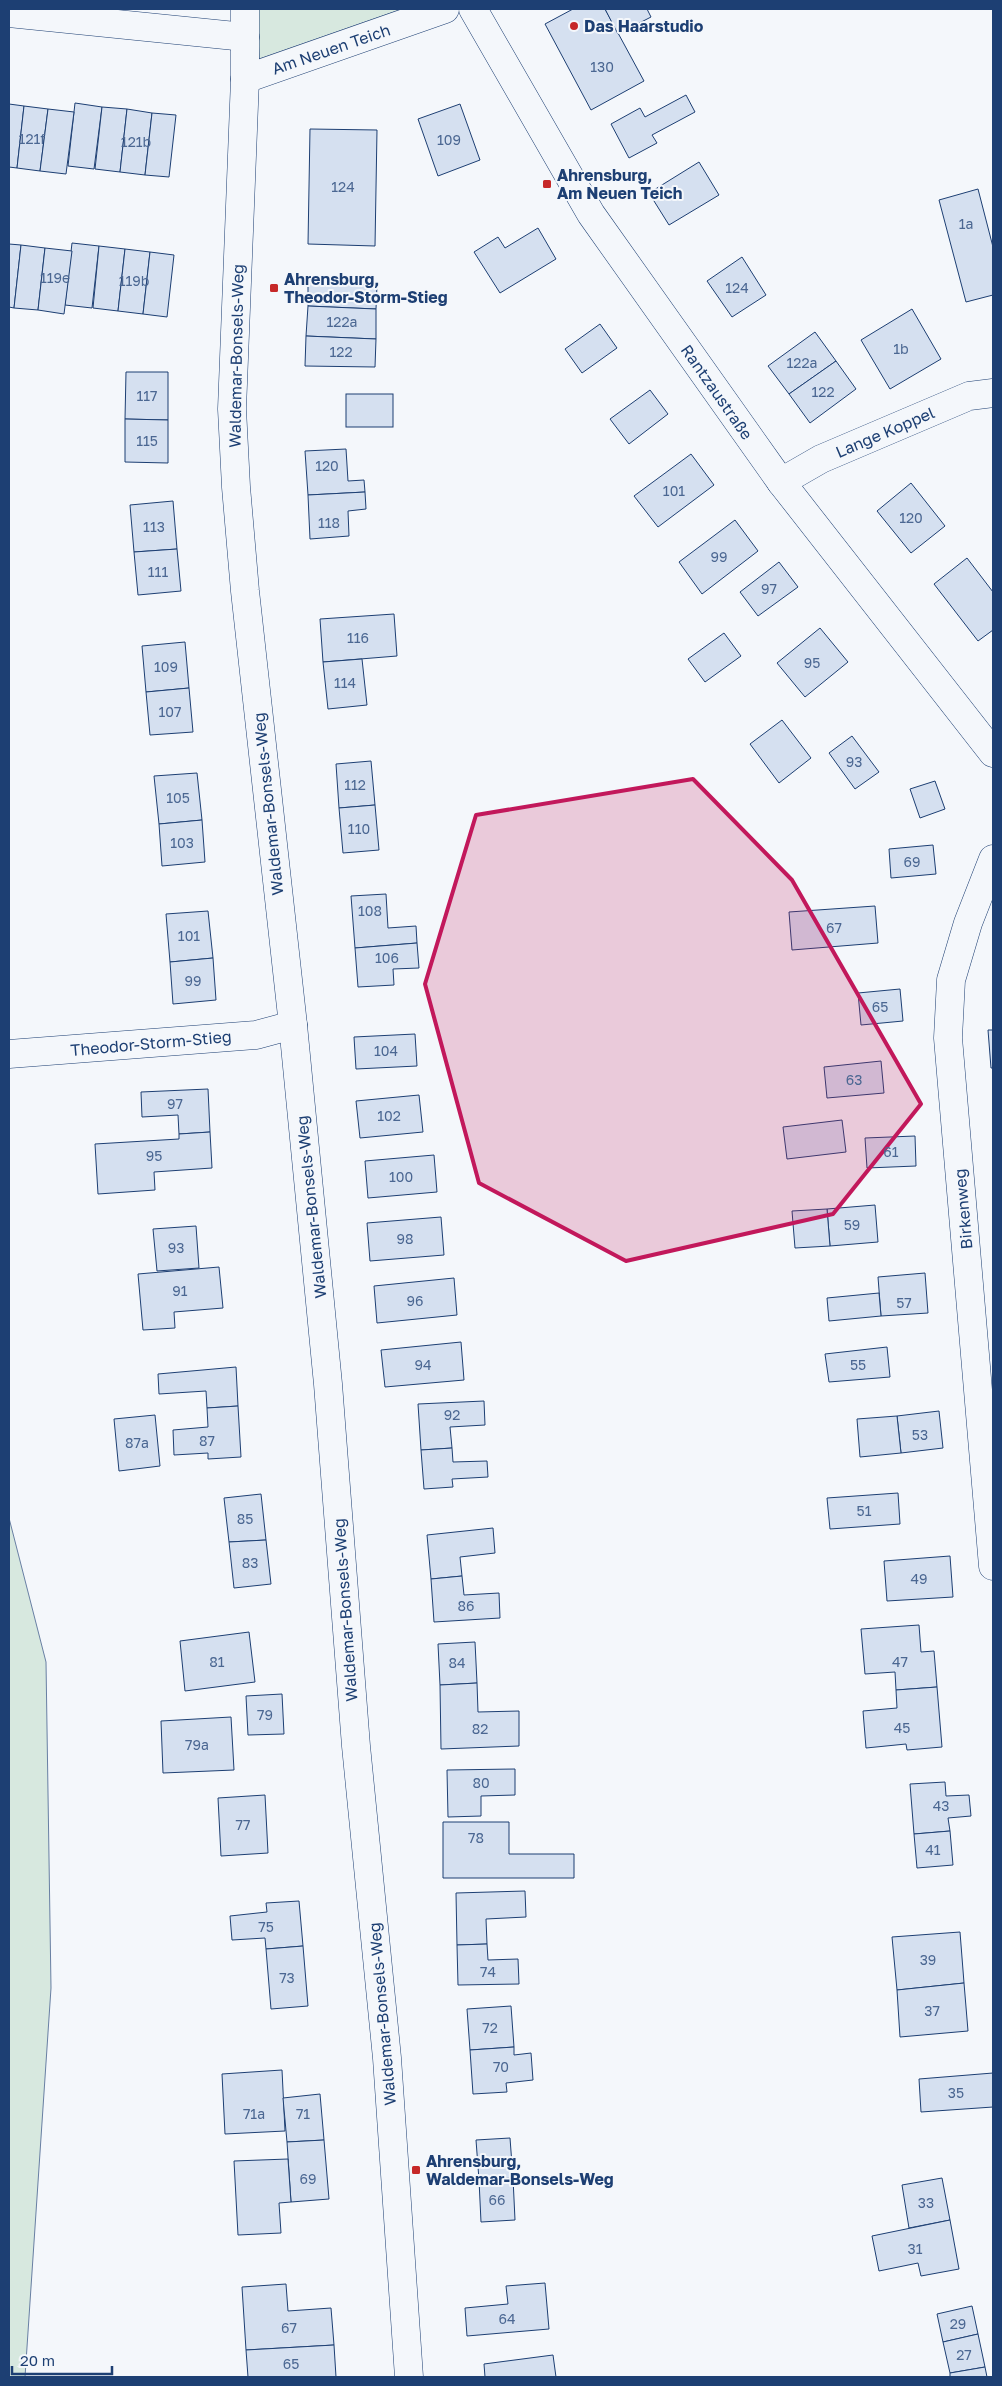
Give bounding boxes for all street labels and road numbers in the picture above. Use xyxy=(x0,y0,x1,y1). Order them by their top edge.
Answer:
street label: Am Neuen Teich xyxy=(269,19,393,79)
street label: Waldemar-Bonsels-Weg xyxy=(224,264,248,448)
street label: Rantzaustraße xyxy=(677,341,757,443)
street label: Lange Koppel xyxy=(832,402,938,462)
street label: Waldemar-Bonsels-Weg xyxy=(248,712,288,896)
street label: Theodor-Storm-Stieg xyxy=(70,1026,232,1060)
street label: Waldemar-Bonsels-Weg xyxy=(291,1115,331,1299)
street label: Birkenweg xyxy=(950,1168,976,1250)
street label: Waldemar-Bonsels-Weg xyxy=(329,1518,361,1702)
street label: Waldemar-Bonsels-Weg xyxy=(364,1922,400,2106)

